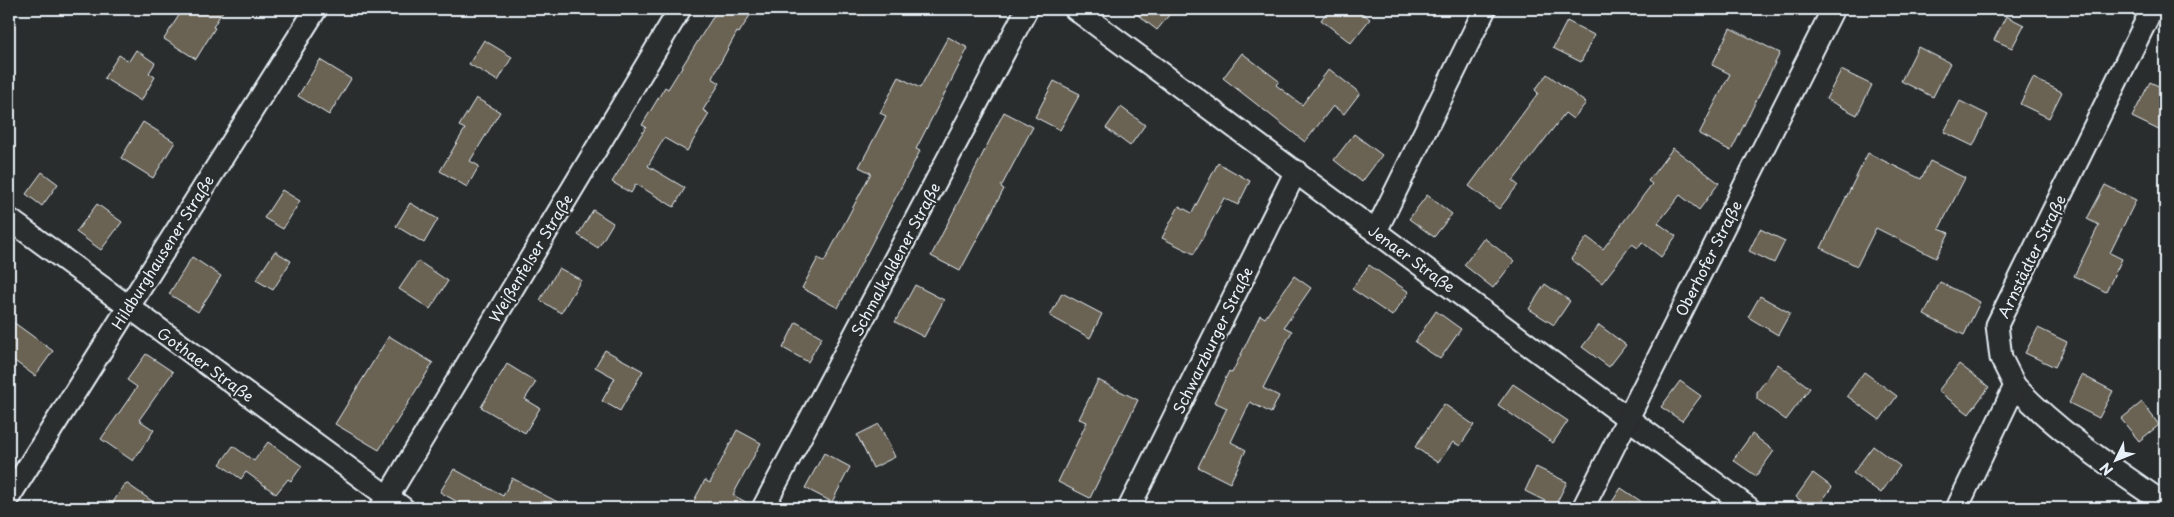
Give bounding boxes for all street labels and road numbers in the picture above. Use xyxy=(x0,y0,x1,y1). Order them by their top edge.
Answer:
street label: Hildburghausener Straße xyxy=(105,170,219,334)
street label: Schmalkaldener Straße xyxy=(845,178,945,340)
street label: Weißenfelser Straße xyxy=(482,189,578,327)
street label: Arnstädter Straße xyxy=(1991,190,2071,322)
street label: Oberhofer Straße xyxy=(1669,196,1747,320)
street label: Jenaer Straße xyxy=(1364,219,1460,297)
street label: Schwarzburger Straße xyxy=(1166,263,1258,417)
street label: Gothaer Straße xyxy=(153,321,259,407)

